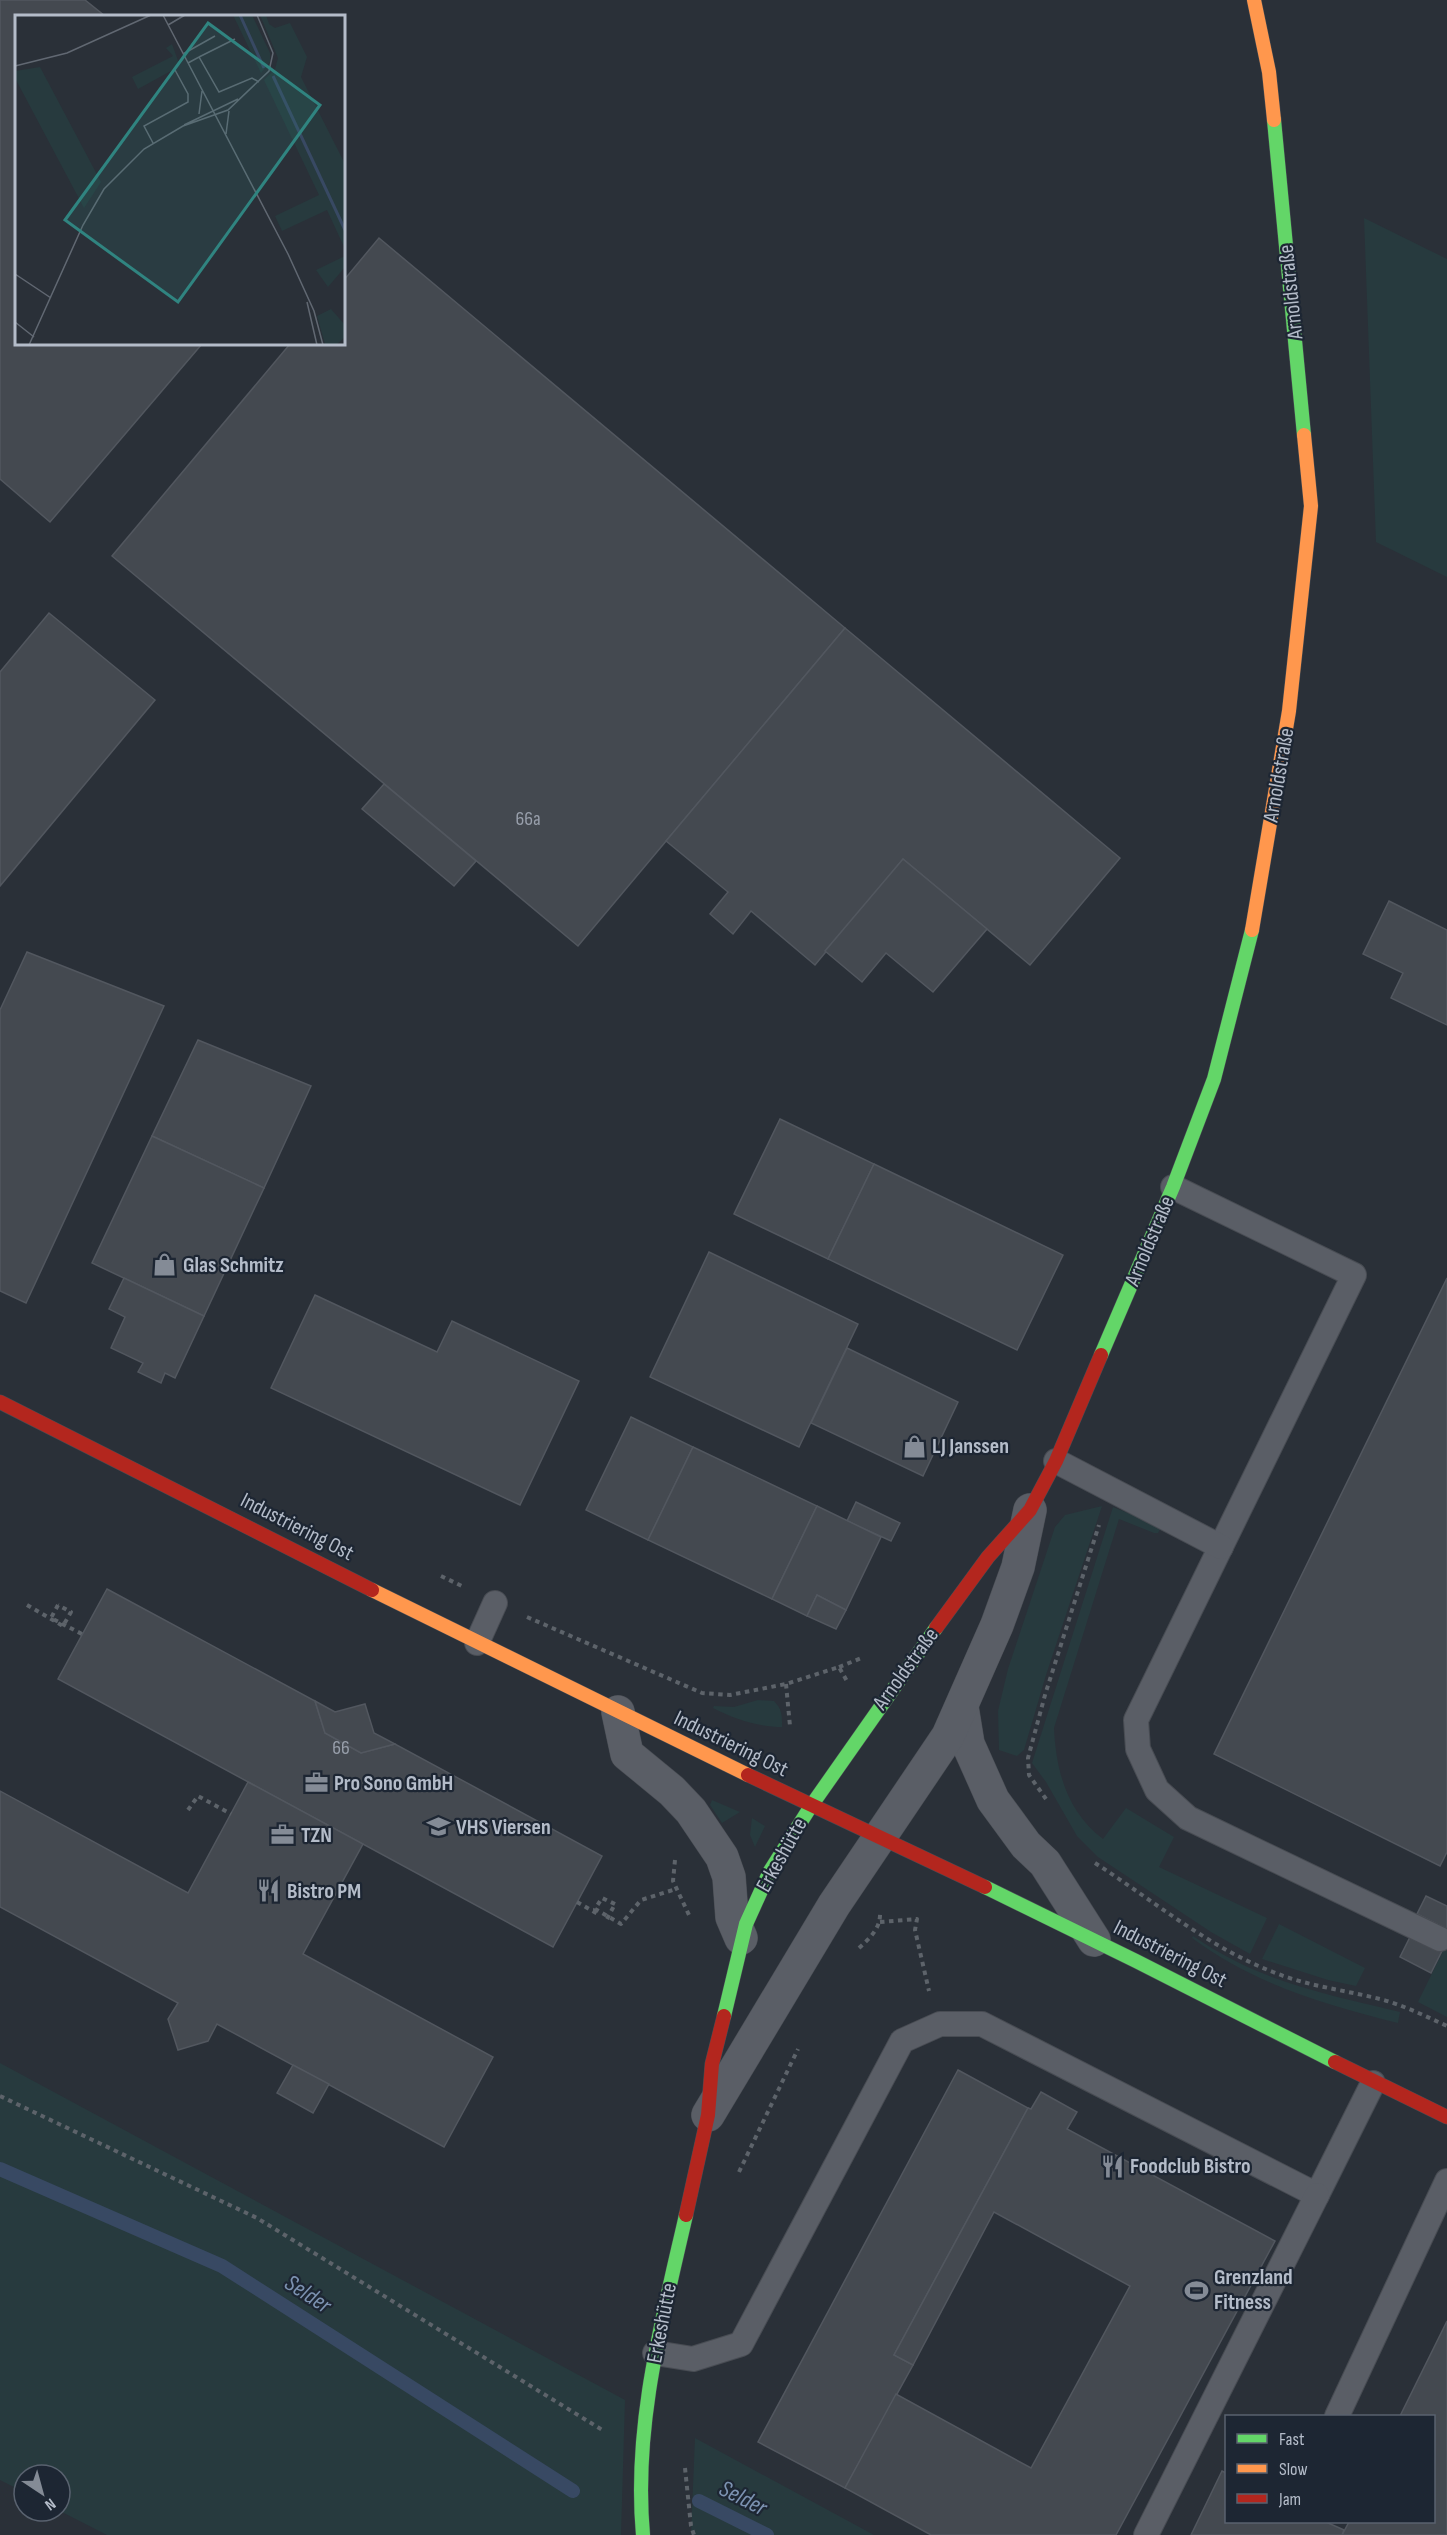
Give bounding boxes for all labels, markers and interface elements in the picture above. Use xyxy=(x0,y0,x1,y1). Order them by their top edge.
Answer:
inset map xyxy=(15,15,345,345)
street label: Arnoldstraße xyxy=(1273,243,1310,342)
street label: Arnoldstraße xyxy=(1257,726,1301,825)
house number: 66a xyxy=(515,807,541,831)
street label: Arnoldstraße xyxy=(1119,1192,1181,1291)
shop icon: Glas Schmitz xyxy=(152,1252,178,1278)
place label: Glas Schmitz xyxy=(183,1252,284,1279)
shop icon: LJ Janssen xyxy=(901,1433,927,1459)
place label: LJ Janssen xyxy=(932,1433,1009,1460)
street label: Industriering Ost xyxy=(236,1487,358,1567)
street label: Arnoldstraße xyxy=(867,1623,945,1716)
street label: Industriering Ost xyxy=(670,1705,793,1783)
house number: 66 xyxy=(332,1736,350,1760)
office icon: Pro Sono GmbH xyxy=(303,1770,329,1796)
place label: Pro Sono GmbH xyxy=(334,1770,453,1797)
street label: Erkeshütte xyxy=(751,1813,813,1897)
school or university icon: VHS Viersen xyxy=(425,1814,451,1840)
place label: VHS Viersen xyxy=(456,1814,551,1841)
office icon: TZN xyxy=(270,1822,296,1848)
place label: TZN xyxy=(301,1822,332,1849)
restaurant icon: Bistro PM xyxy=(256,1878,282,1904)
place label: Bistro PM xyxy=(287,1878,361,1905)
street label: Industriering Ost xyxy=(1109,1914,1231,1994)
restaurant icon: Foodclub Bistro xyxy=(1099,2153,1125,2179)
place label: Foodclub Bistro xyxy=(1130,2153,1251,2180)
place label: Grenzland Fitness xyxy=(1214,2264,1293,2316)
water label: Selder xyxy=(279,2268,338,2320)
sports icon: Grenzland Fitness xyxy=(1183,2277,1209,2303)
street label: Erkeshütte xyxy=(641,2281,683,2365)
legend xyxy=(1225,2415,1435,2523)
text: Fast xyxy=(1279,2429,1305,2450)
text: Slow xyxy=(1279,2459,1308,2480)
north arrow xyxy=(12,2463,72,2523)
water label: Selder xyxy=(714,2474,773,2523)
text: Jam xyxy=(1278,2489,1301,2510)
text: N xyxy=(41,2494,59,2514)

